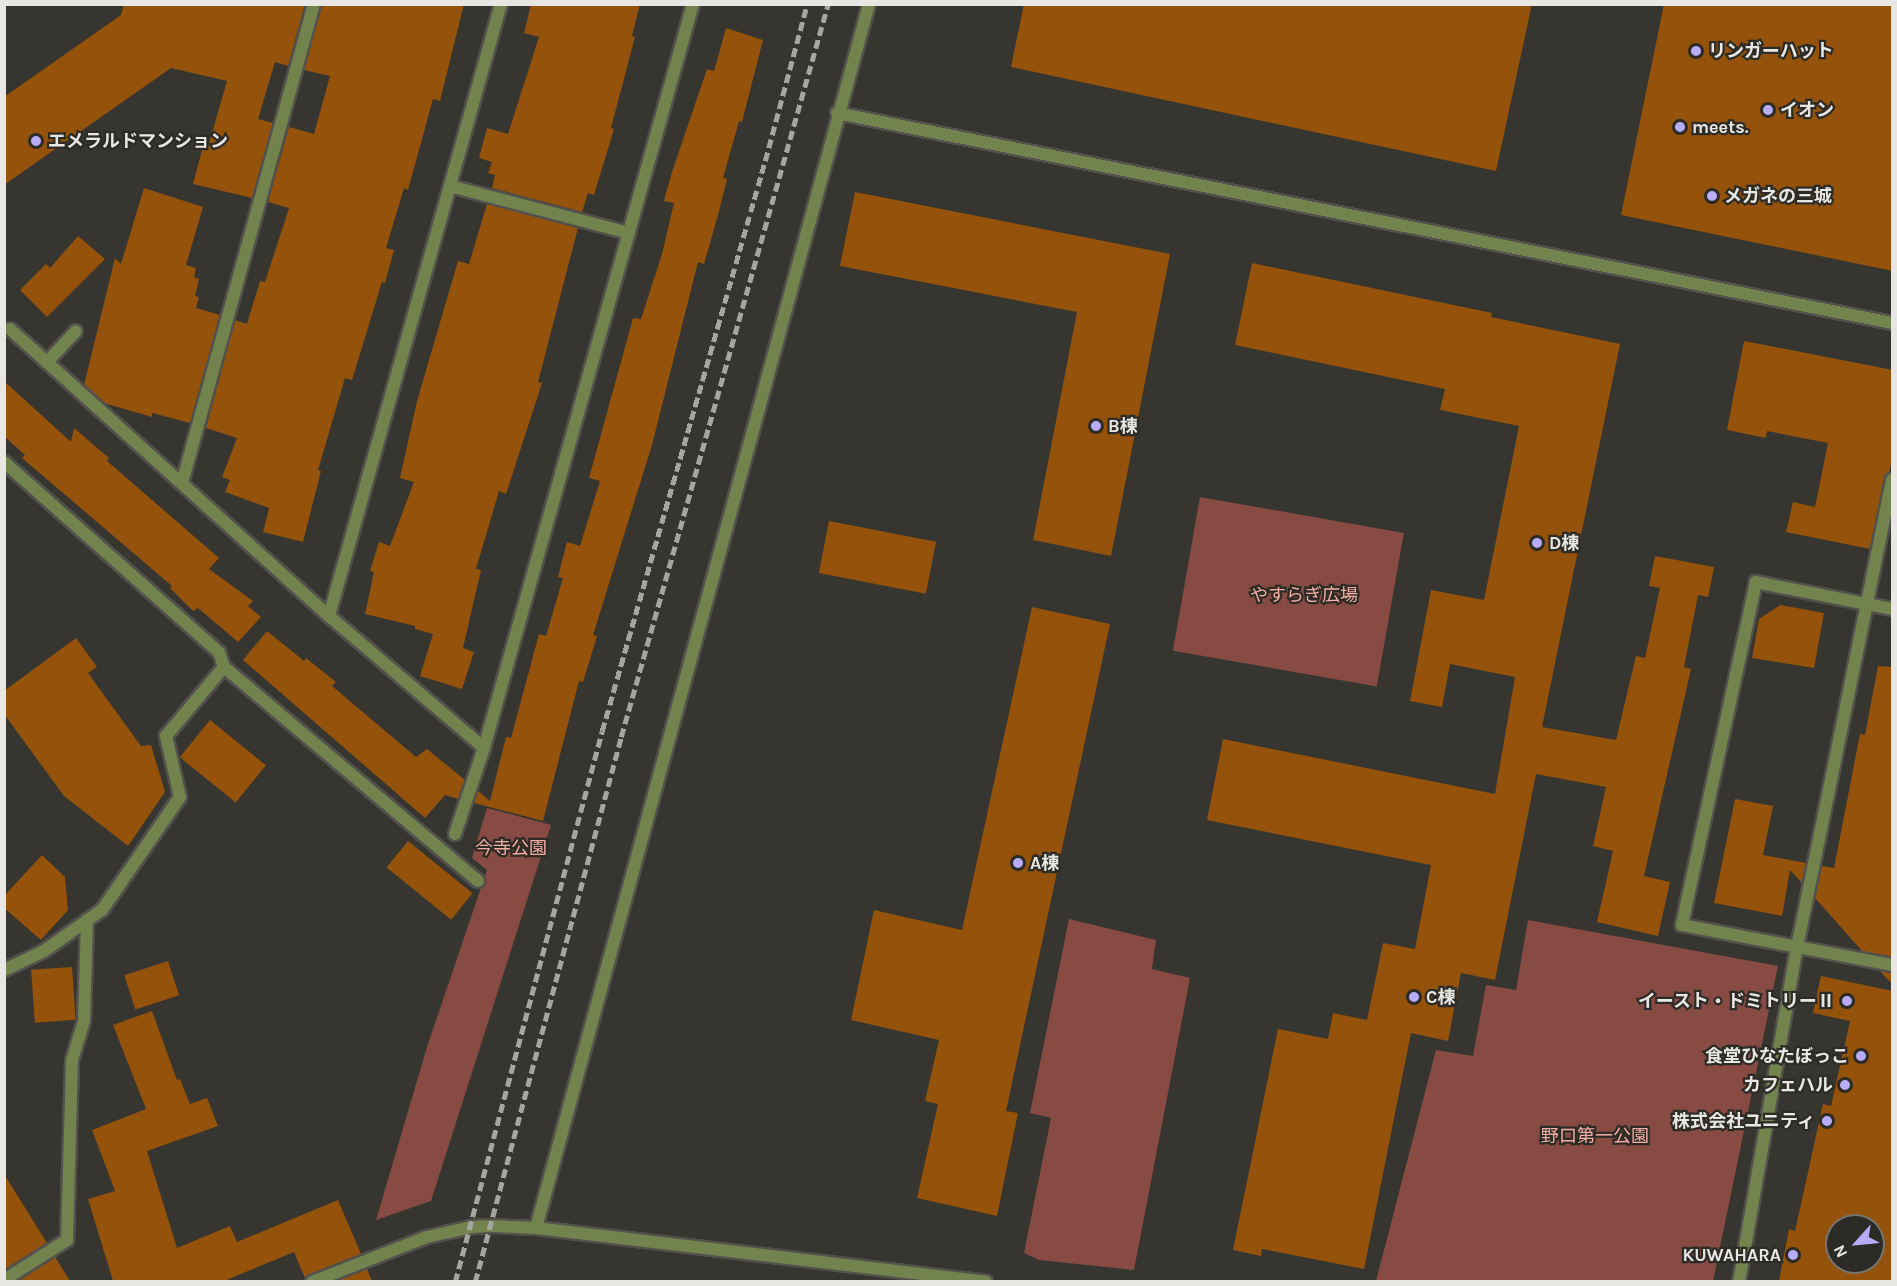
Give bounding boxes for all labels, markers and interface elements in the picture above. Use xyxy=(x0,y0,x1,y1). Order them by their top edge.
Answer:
place label: リンガーハット xyxy=(1708,40,1834,62)
marker: リンガーハット xyxy=(1689,44,1703,58)
place label: イオン xyxy=(1780,99,1834,121)
marker: イオン xyxy=(1761,103,1775,117)
place label: meets. xyxy=(1692,116,1749,138)
marker: meets. xyxy=(1673,120,1687,134)
place label: エメラルドマンション xyxy=(48,130,228,152)
marker: エメラルドマンション xyxy=(29,134,43,148)
place label: メガネの三城 xyxy=(1724,185,1832,207)
marker: メガネの三城 xyxy=(1705,189,1719,203)
place label: B棟 xyxy=(1108,415,1138,437)
marker: B棟 xyxy=(1089,419,1103,433)
place label: D棟 xyxy=(1549,532,1579,554)
marker: D棟 xyxy=(1530,536,1544,550)
park label: やすらぎ広場 xyxy=(1250,584,1358,606)
park label: 今寺公園 xyxy=(475,837,547,859)
place label: A棟 xyxy=(1030,852,1059,874)
marker: A棟 xyxy=(1011,856,1025,870)
place label: C棟 xyxy=(1426,986,1455,1008)
marker: C棟 xyxy=(1407,990,1421,1004)
place label: イースト・ドミトリーⅡ xyxy=(1637,990,1835,1012)
marker: イースト・ドミトリーⅡ xyxy=(1840,994,1854,1008)
place label: 食堂ひなたぼっこ xyxy=(1705,1045,1849,1067)
marker: 食堂ひなたぼっこ xyxy=(1854,1049,1868,1063)
place label: カフェハル xyxy=(1743,1074,1833,1096)
marker: カフェハル xyxy=(1838,1078,1852,1092)
place label: 株式会社ユニティ xyxy=(1671,1110,1815,1132)
marker: 株式会社ユニティ xyxy=(1820,1114,1834,1128)
park label: 野口第一公園 xyxy=(1541,1125,1649,1147)
north arrow xyxy=(1825,1214,1885,1274)
text: N xyxy=(1829,1242,1851,1261)
place label: KUWAHARA xyxy=(1682,1244,1781,1266)
marker: KUWAHARA xyxy=(1786,1248,1800,1262)

